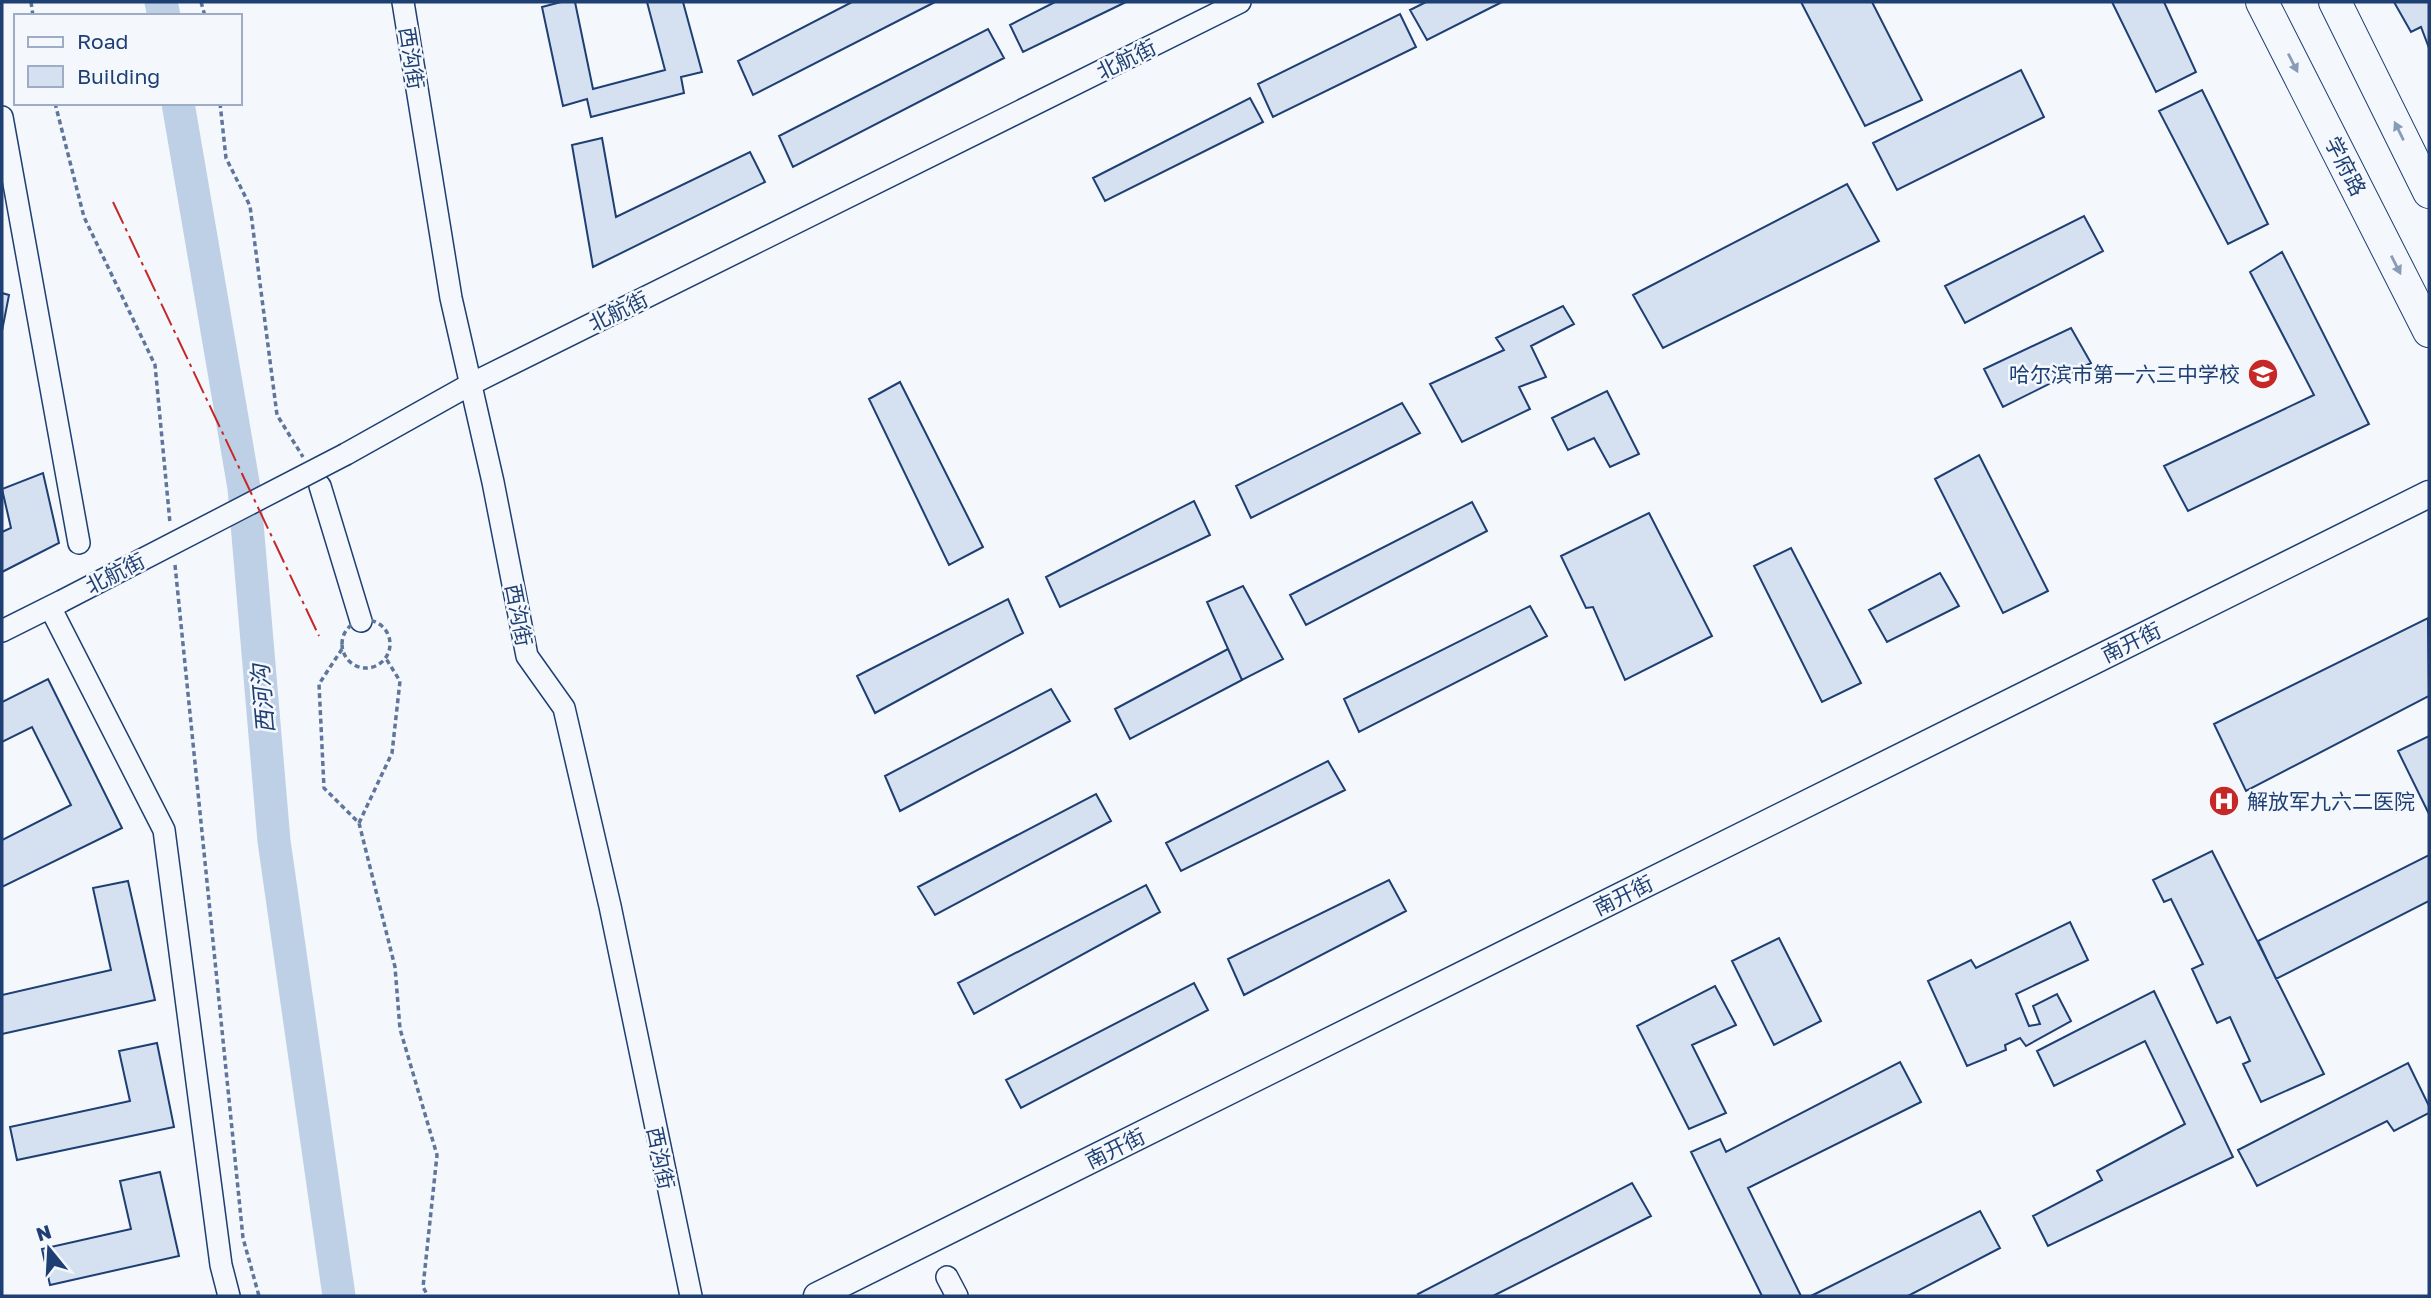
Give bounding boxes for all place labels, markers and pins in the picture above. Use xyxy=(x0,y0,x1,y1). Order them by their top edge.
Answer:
school or university icon: 哈尔滨市第一六三中学校 xyxy=(2246,357,2280,391)
place label: 哈尔滨市第一六三中学校 xyxy=(2009,361,2240,387)
hospital icon: 解放军九六二医院 xyxy=(2207,784,2241,818)
place label: 解放军九六二医院 xyxy=(2247,788,2415,814)

